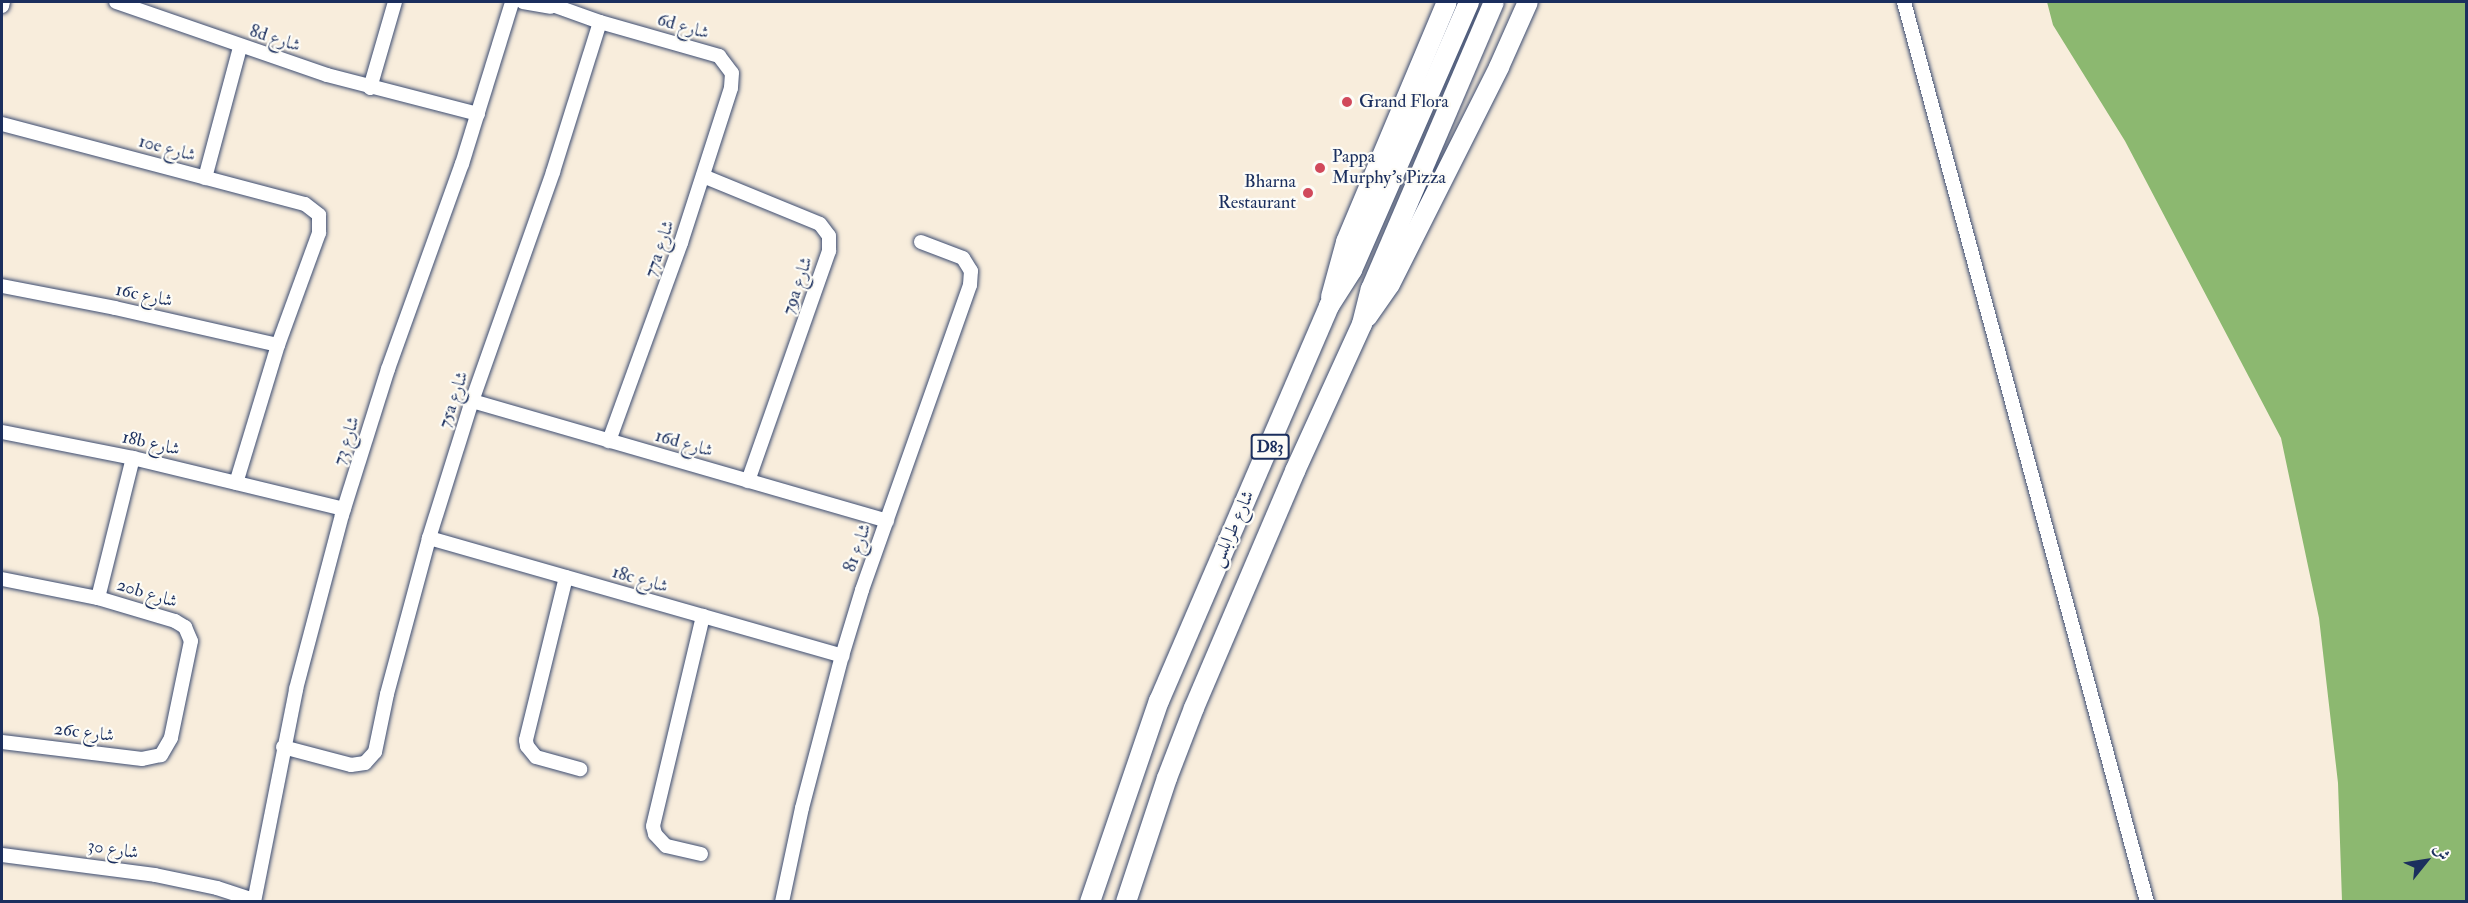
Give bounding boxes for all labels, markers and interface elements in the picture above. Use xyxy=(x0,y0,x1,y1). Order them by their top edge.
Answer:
street label: 6d شارع xyxy=(655,9,711,45)
street label: 8d شارع xyxy=(247,21,303,57)
place label: Grand Flora xyxy=(1359,91,1449,113)
marker: Grand Flora xyxy=(1340,95,1354,109)
street label: 10e شارع xyxy=(136,131,198,167)
place label: Pappa Murphy's Pizza xyxy=(1332,147,1446,190)
marker: Pappa Murphy's Pizza xyxy=(1313,161,1327,175)
place label: Bharna Restaurant xyxy=(1218,172,1296,214)
marker: Bharna Restaurant xyxy=(1301,186,1315,200)
street label: 77a شارع xyxy=(640,218,680,280)
street label: 79a شارع xyxy=(778,254,818,318)
street label: 16c شارع xyxy=(114,279,174,313)
street label: 75a شارع xyxy=(434,369,474,431)
street label: شارع 73 xyxy=(329,414,365,468)
street label: 16d شارع xyxy=(653,425,715,463)
street label: 18b شارع xyxy=(120,427,182,461)
road number: D83 xyxy=(1250,434,1290,460)
street label: شارع طرابلس xyxy=(1207,487,1259,571)
street label: شارع 81 xyxy=(839,521,877,575)
street label: 18c شارع xyxy=(610,562,670,598)
street label: 20b شارع xyxy=(114,575,180,613)
street label: 26c شارع xyxy=(53,719,115,747)
north arrow xyxy=(2396,831,2456,891)
street label: شارع 30 xyxy=(86,835,140,865)
text: ش xyxy=(2429,840,2454,864)

